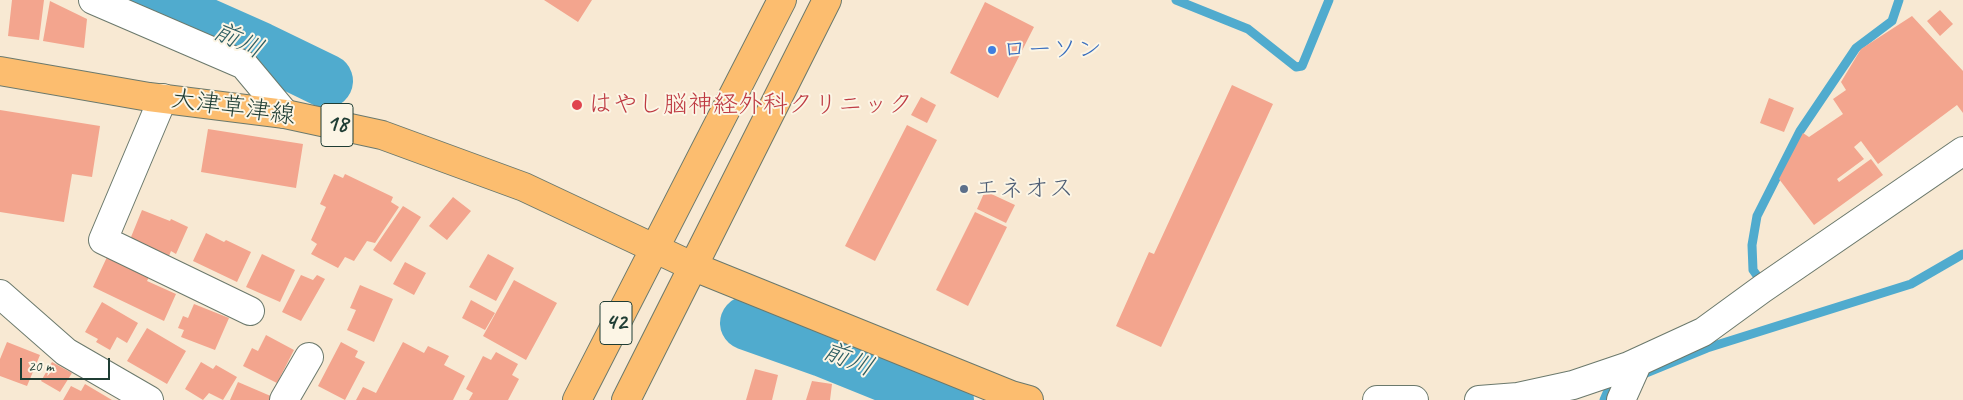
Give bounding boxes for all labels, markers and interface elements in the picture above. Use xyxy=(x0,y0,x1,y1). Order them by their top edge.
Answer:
water label: 前川 xyxy=(208,16,268,66)
place label: ローソン xyxy=(1002,35,1102,65)
marker: ローソン xyxy=(986,44,998,56)
street label: 大津草津線 xyxy=(169,84,297,132)
place label: はやし脳神経外科クリニック xyxy=(588,90,913,120)
marker: はやし脳神経外科クリニック xyxy=(570,98,584,112)
road number: 18 xyxy=(321,104,353,146)
place label: エネオス xyxy=(974,174,1074,204)
marker: エネオス xyxy=(958,183,970,195)
road number: 42 xyxy=(600,302,632,344)
water label: 前川 xyxy=(818,336,878,384)
scale bar xyxy=(22,348,112,380)
text: 20 m xyxy=(28,357,54,376)

